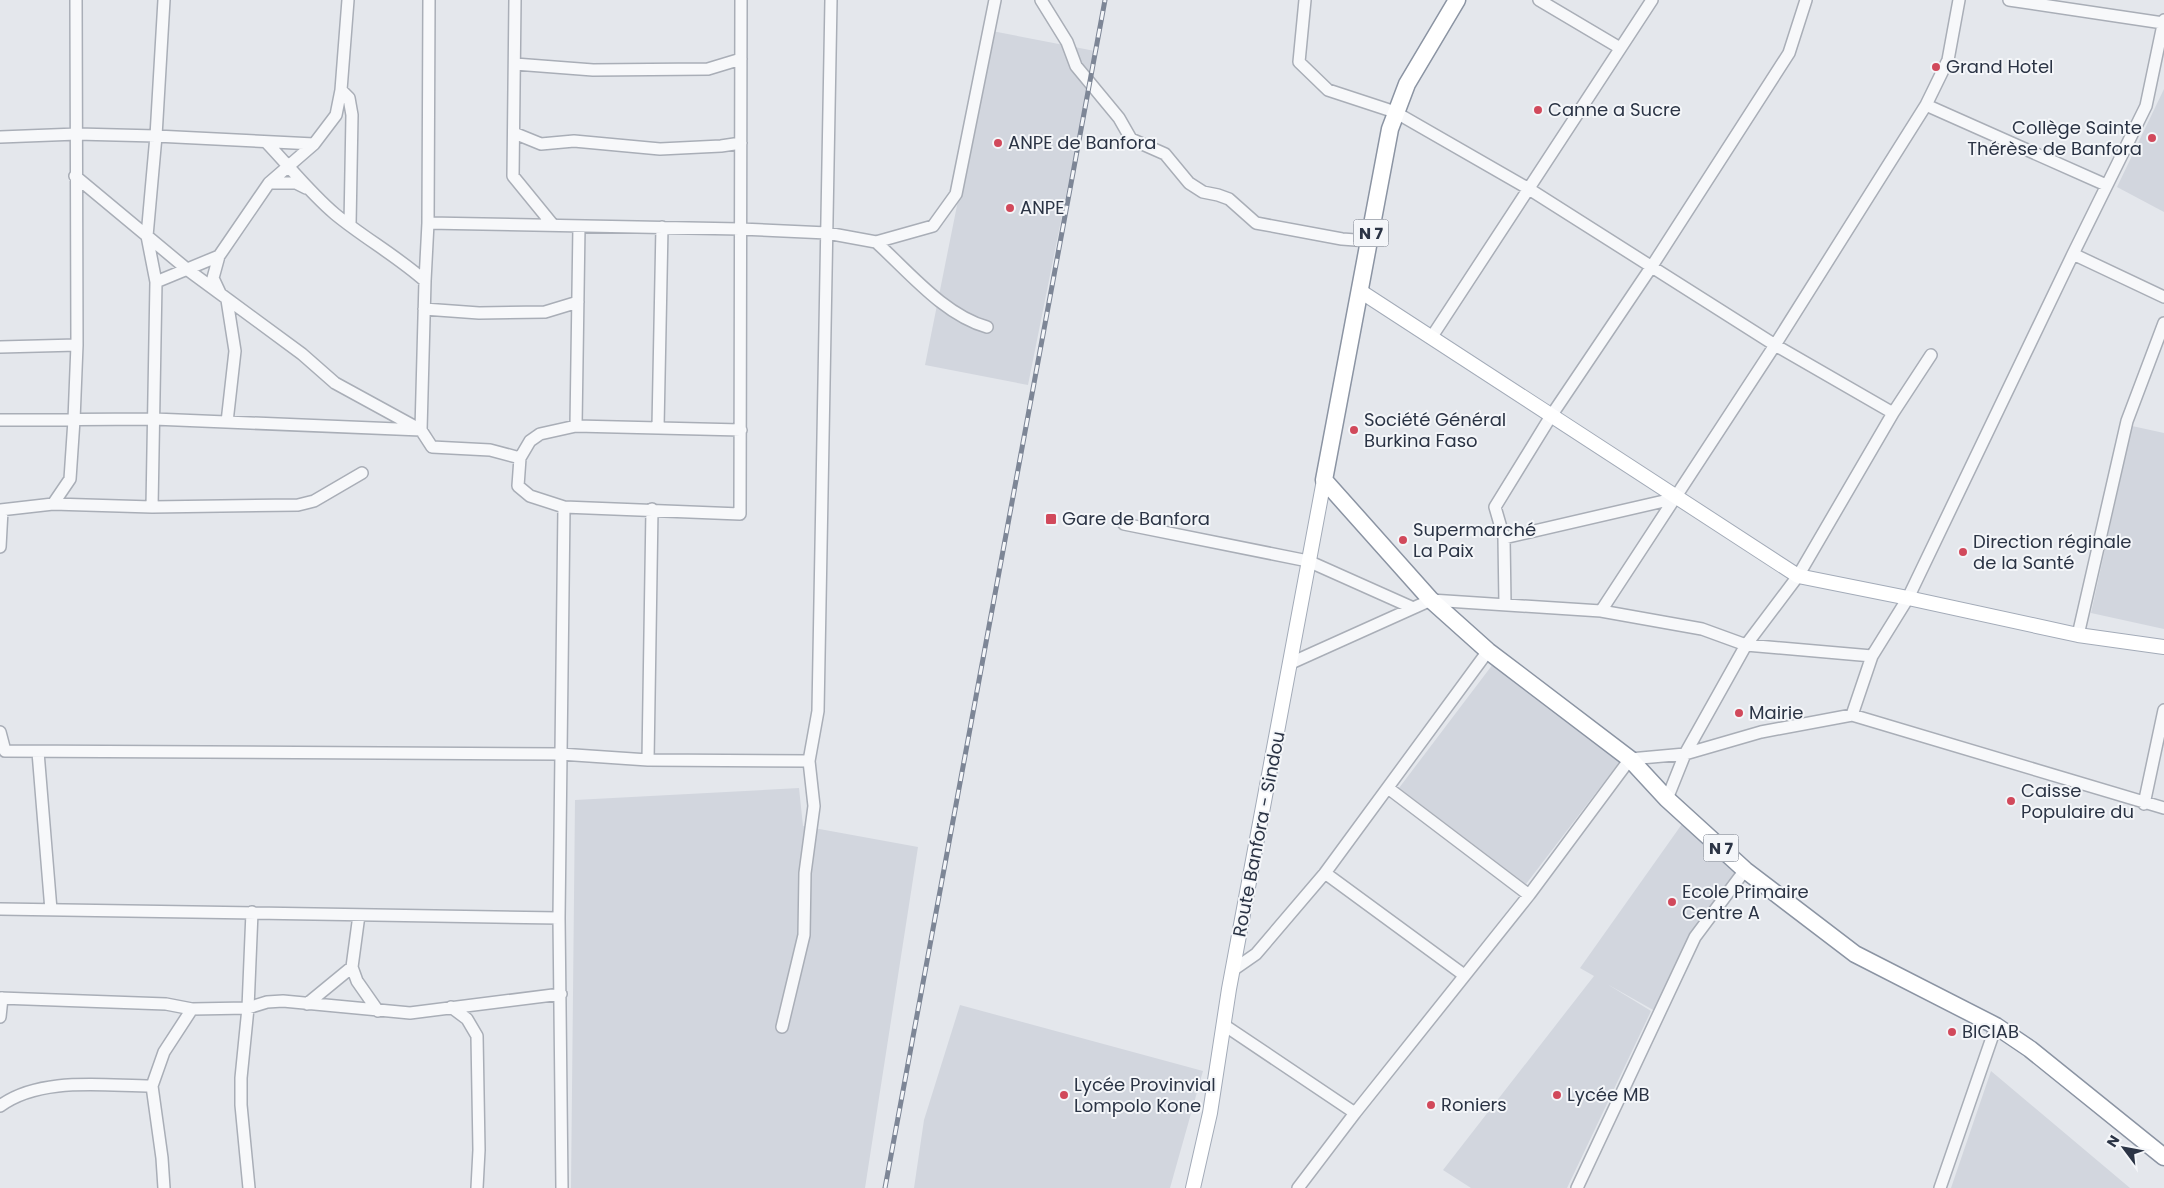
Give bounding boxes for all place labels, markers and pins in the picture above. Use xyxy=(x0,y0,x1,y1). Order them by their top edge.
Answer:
place label: Grand Hotel xyxy=(1946,54,2054,79)
marker: Grand Hotel xyxy=(1930,61,1942,73)
place label: Canne a Sucre xyxy=(1548,97,1681,122)
marker: Canne a Sucre xyxy=(1532,104,1544,116)
place label: Collège Sainte Thérèse de Banfora xyxy=(1967,115,2142,161)
place label: ANPE de Banfora xyxy=(1008,130,1156,155)
marker: Collège Sainte Thérèse de Banfora xyxy=(2146,132,2158,144)
marker: ANPE de Banfora xyxy=(992,137,1004,149)
place label: ANPE xyxy=(1020,195,1064,220)
marker: ANPE xyxy=(1004,202,1016,214)
place label: Société Général Burkina Faso xyxy=(1364,407,1506,453)
marker: Société Général Burkina Faso xyxy=(1348,424,1360,436)
place label: Gare de Banfora xyxy=(1062,506,1210,531)
marker: Gare de Banfora xyxy=(1044,512,1058,526)
place label: Supermarché La Paix xyxy=(1413,517,1536,563)
place label: Direction réginale de la Santé xyxy=(1973,529,2132,575)
marker: Supermarché La Paix xyxy=(1397,534,1409,546)
marker: Direction réginale de la Santé xyxy=(1957,546,1969,558)
place label: Mairie xyxy=(1749,700,1803,725)
marker: Mairie xyxy=(1733,707,1745,719)
place label: Caisse Populaire du xyxy=(2021,778,2134,824)
marker: Caisse Populaire du xyxy=(2005,795,2017,807)
place label: Ecole Primaire Centre A xyxy=(1682,879,1809,925)
marker: Ecole Primaire Centre A xyxy=(1666,896,1678,908)
place label: BICIAB xyxy=(1962,1019,2019,1044)
marker: BICIAB xyxy=(1946,1026,1958,1038)
place label: Lycée Provinvial Lompolo Kone xyxy=(1074,1072,1216,1118)
place label: Lycée MB xyxy=(1567,1082,1650,1107)
marker: Lycée Provinvial Lompolo Kone xyxy=(1058,1089,1070,1101)
marker: Lycée MB xyxy=(1551,1089,1563,1101)
place label: Roniers xyxy=(1441,1092,1507,1117)
marker: Roniers xyxy=(1425,1099,1437,1111)

